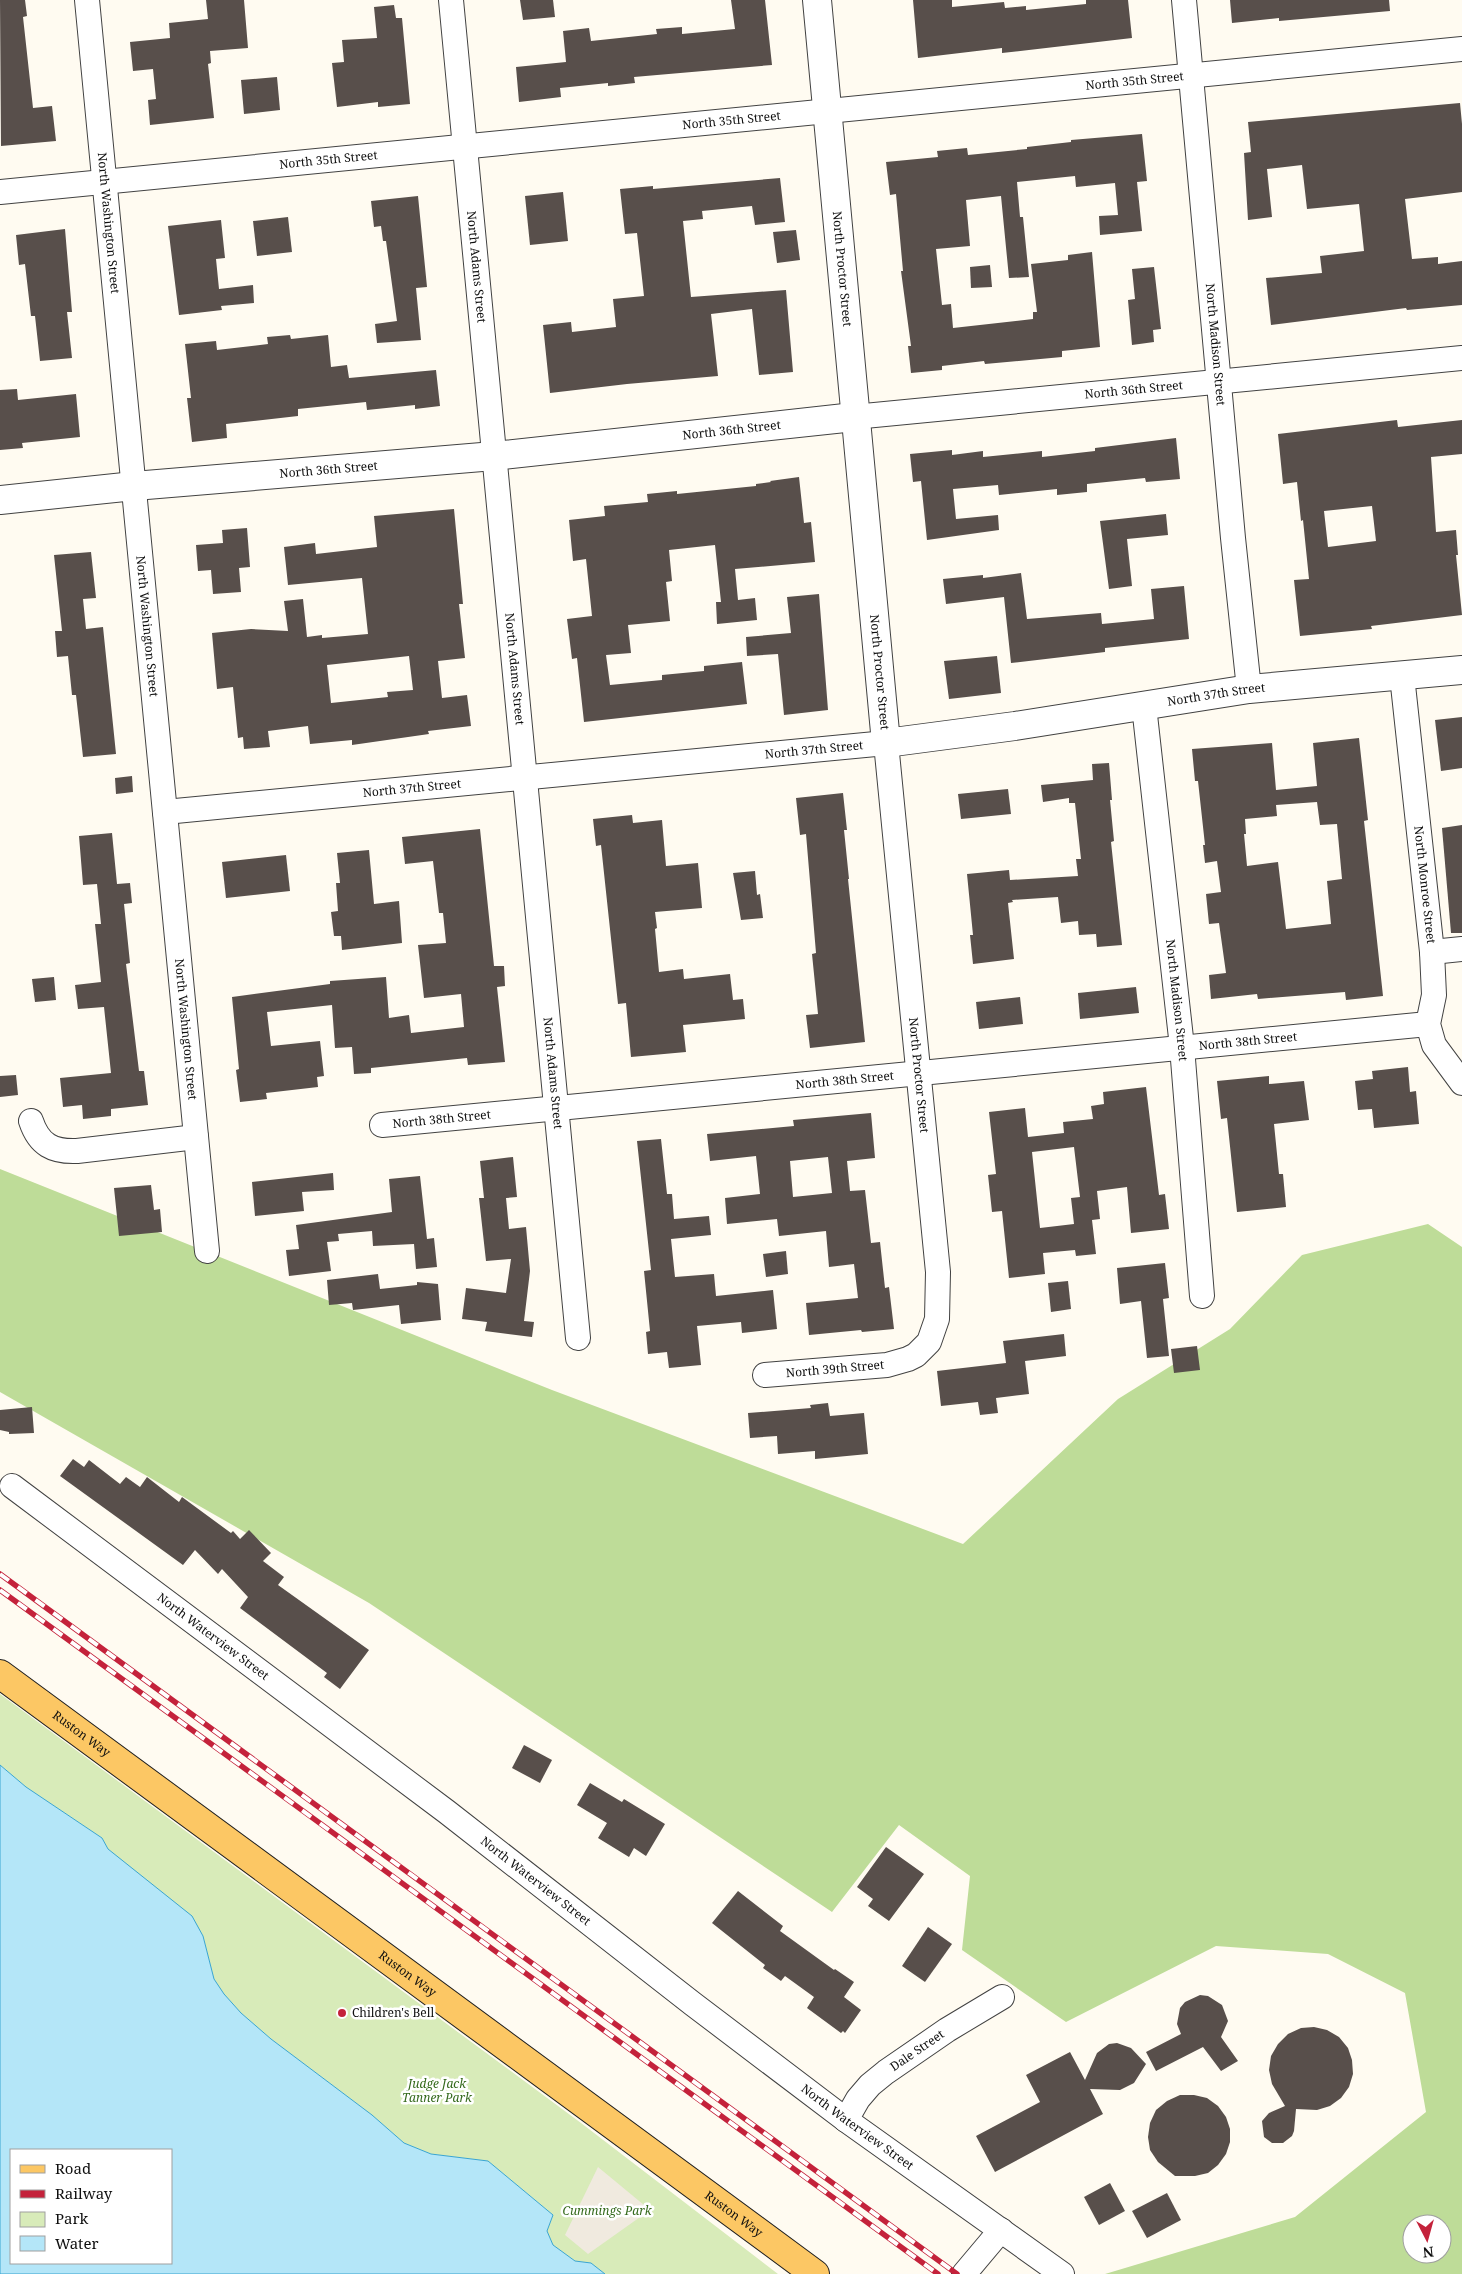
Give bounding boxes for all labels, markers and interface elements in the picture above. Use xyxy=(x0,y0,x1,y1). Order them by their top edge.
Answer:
street label: North 35th Street xyxy=(1085,67,1184,94)
street label: North 35th Street xyxy=(682,107,781,133)
street label: North 35th Street xyxy=(278,146,378,173)
street label: North Washington Street xyxy=(94,151,124,294)
street label: North Adams Street xyxy=(463,210,491,324)
street label: North Proctor Street xyxy=(829,210,856,327)
street label: North Madison Street xyxy=(1202,283,1230,406)
street label: North 36th Street xyxy=(1084,376,1184,403)
street label: North 36th Street xyxy=(682,416,782,444)
street label: North 36th Street xyxy=(279,457,378,482)
street label: North Washington Street xyxy=(132,555,163,698)
street label: North Adams Street xyxy=(501,612,529,726)
street label: North Proctor Street xyxy=(866,614,894,731)
street label: North 37th Street xyxy=(1166,679,1266,710)
street label: North 37th Street xyxy=(764,736,864,763)
street label: North 37th Street xyxy=(362,775,462,801)
street label: North Monroe Street xyxy=(1410,825,1440,944)
street label: North Madison Street xyxy=(1162,938,1192,1062)
street label: North Washington Street xyxy=(171,958,201,1101)
street label: North Adams Street xyxy=(540,1016,567,1130)
street label: North Proctor Street xyxy=(905,1017,933,1134)
street label: North 38th Street xyxy=(1198,1028,1298,1054)
street label: North 38th Street xyxy=(795,1067,895,1093)
street label: North 38th Street xyxy=(392,1106,492,1132)
street label: North 39th Street xyxy=(785,1356,885,1381)
street label: North Waterview Street xyxy=(154,1589,273,1684)
street label: Ruston Way xyxy=(49,1706,114,1761)
street label: North Waterview Street xyxy=(477,1832,595,1929)
street label: Ruston Way xyxy=(375,1947,440,2001)
place label: Children's Bell xyxy=(352,2004,434,2021)
marker: Children's Bell xyxy=(336,2007,348,2019)
street label: Dale Street xyxy=(886,2026,947,2075)
park label: Judge Jack Tanner Park xyxy=(402,2075,473,2106)
street label: North Waterview Street xyxy=(798,2080,917,2174)
legend xyxy=(10,2149,172,2264)
text: Road xyxy=(55,2158,91,2178)
text: Railway xyxy=(55,2183,113,2203)
street label: Ruston Way xyxy=(702,2187,767,2241)
park label: Cummings Park xyxy=(562,2202,653,2219)
text: Park xyxy=(55,2208,89,2228)
north arrow xyxy=(1402,2214,1452,2264)
text: Water xyxy=(55,2233,98,2253)
text: N xyxy=(1422,2242,1435,2262)

